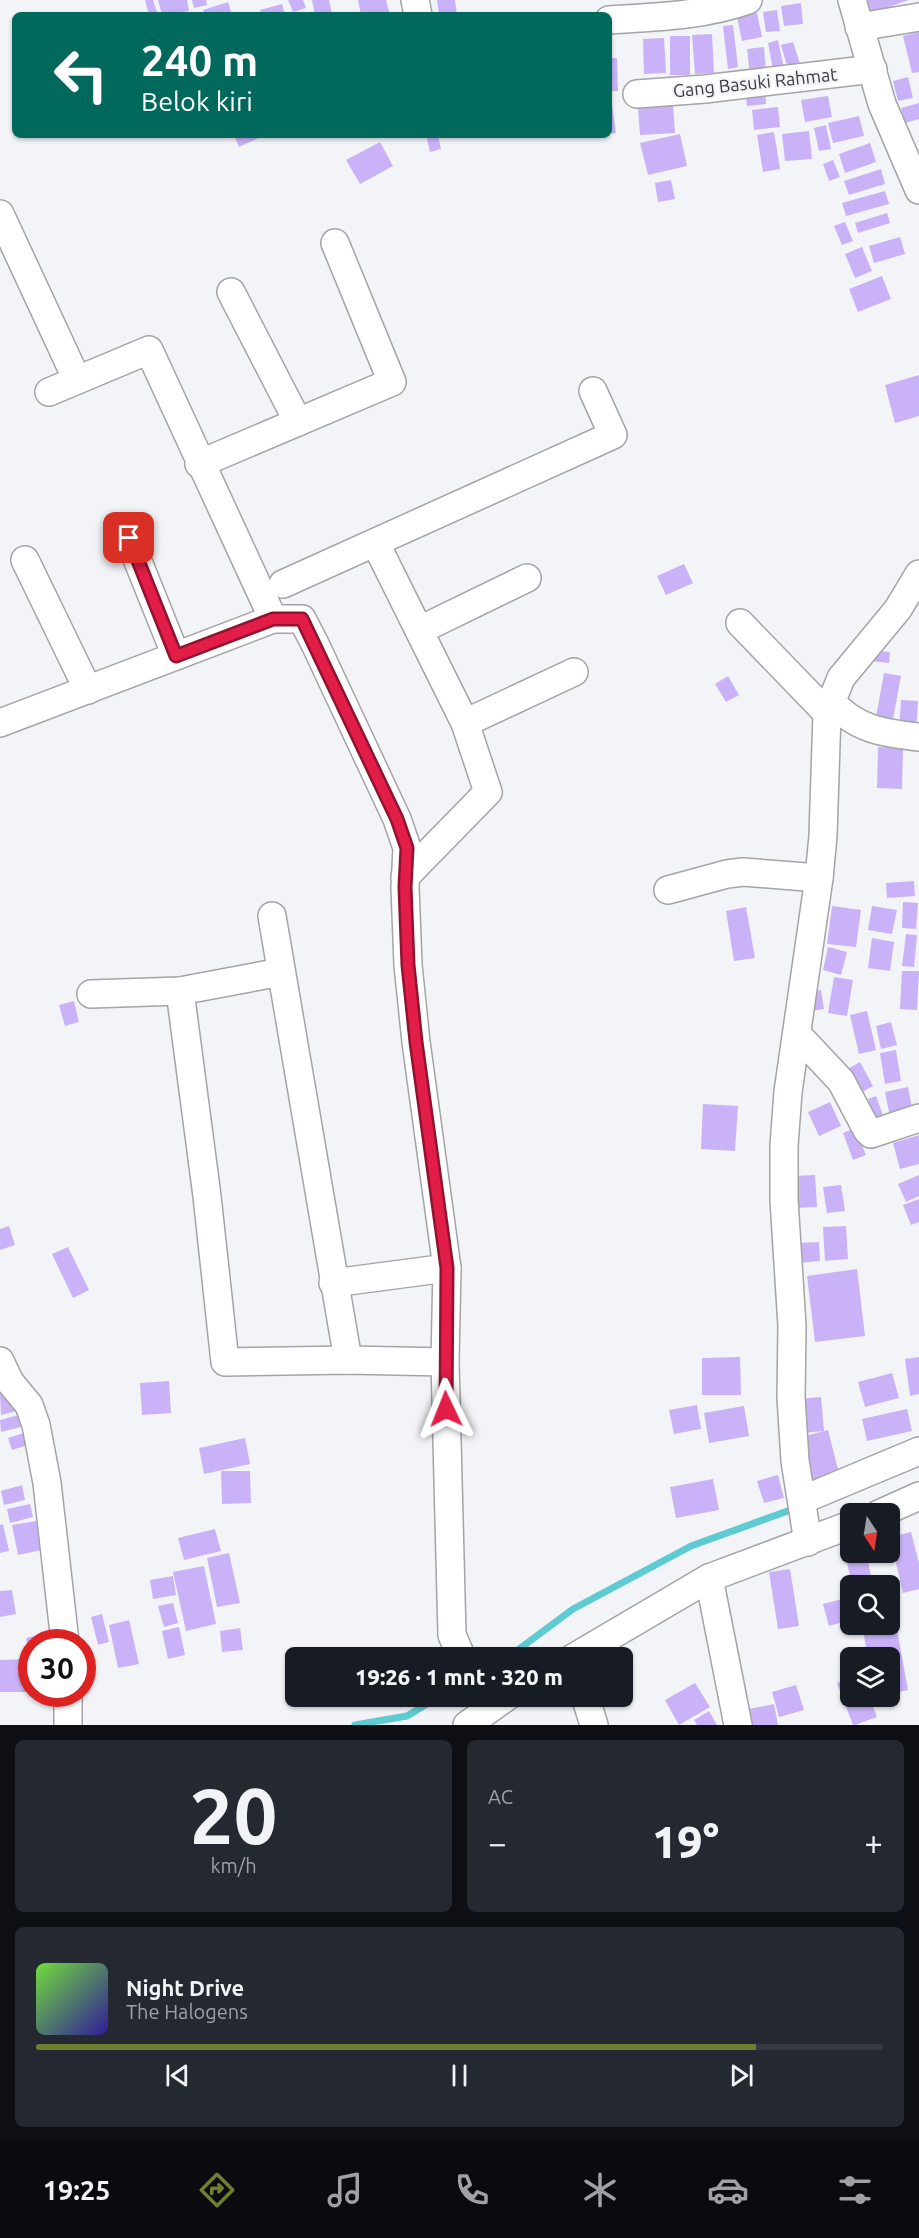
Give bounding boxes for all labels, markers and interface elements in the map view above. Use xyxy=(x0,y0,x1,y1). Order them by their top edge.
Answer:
icon: left xyxy=(42,36,120,114)
text: 240 m xyxy=(141,37,258,84)
street label: Gang Basuki Rahmat xyxy=(672,63,838,101)
text: Belok kiri xyxy=(141,86,253,116)
pin xyxy=(103,512,154,563)
icon: arrive xyxy=(112,521,145,554)
position arrow xyxy=(414,1377,478,1441)
north arrow xyxy=(840,1503,900,1563)
map controls xyxy=(840,1503,900,1707)
button: search xyxy=(840,1575,900,1635)
speed limit sign: 30 xyxy=(18,1629,96,1707)
button: layers xyxy=(840,1647,900,1707)
text: 19:26 · 1 mnt · 320 m xyxy=(355,1664,563,1689)
text: 20 xyxy=(190,1771,277,1859)
text: AC xyxy=(488,1785,513,1808)
text: 19° xyxy=(652,1816,719,1867)
text: − xyxy=(488,1824,507,1861)
text: + xyxy=(864,1824,883,1861)
text: km/h xyxy=(210,1854,257,1877)
text: Night Drive xyxy=(126,1975,244,2000)
text: The Halogens xyxy=(126,2000,248,2023)
icon: previous xyxy=(161,2059,194,2092)
icon: pause xyxy=(443,2059,476,2092)
icon: next xyxy=(725,2059,758,2092)
icon: directions xyxy=(196,2169,238,2211)
icon: music xyxy=(324,2169,366,2211)
icon: phone xyxy=(451,2169,493,2211)
icon: climate xyxy=(579,2169,621,2211)
icon: car xyxy=(707,2169,749,2211)
icon: filters xyxy=(834,2169,876,2211)
text: 19:25 xyxy=(43,2175,110,2205)

